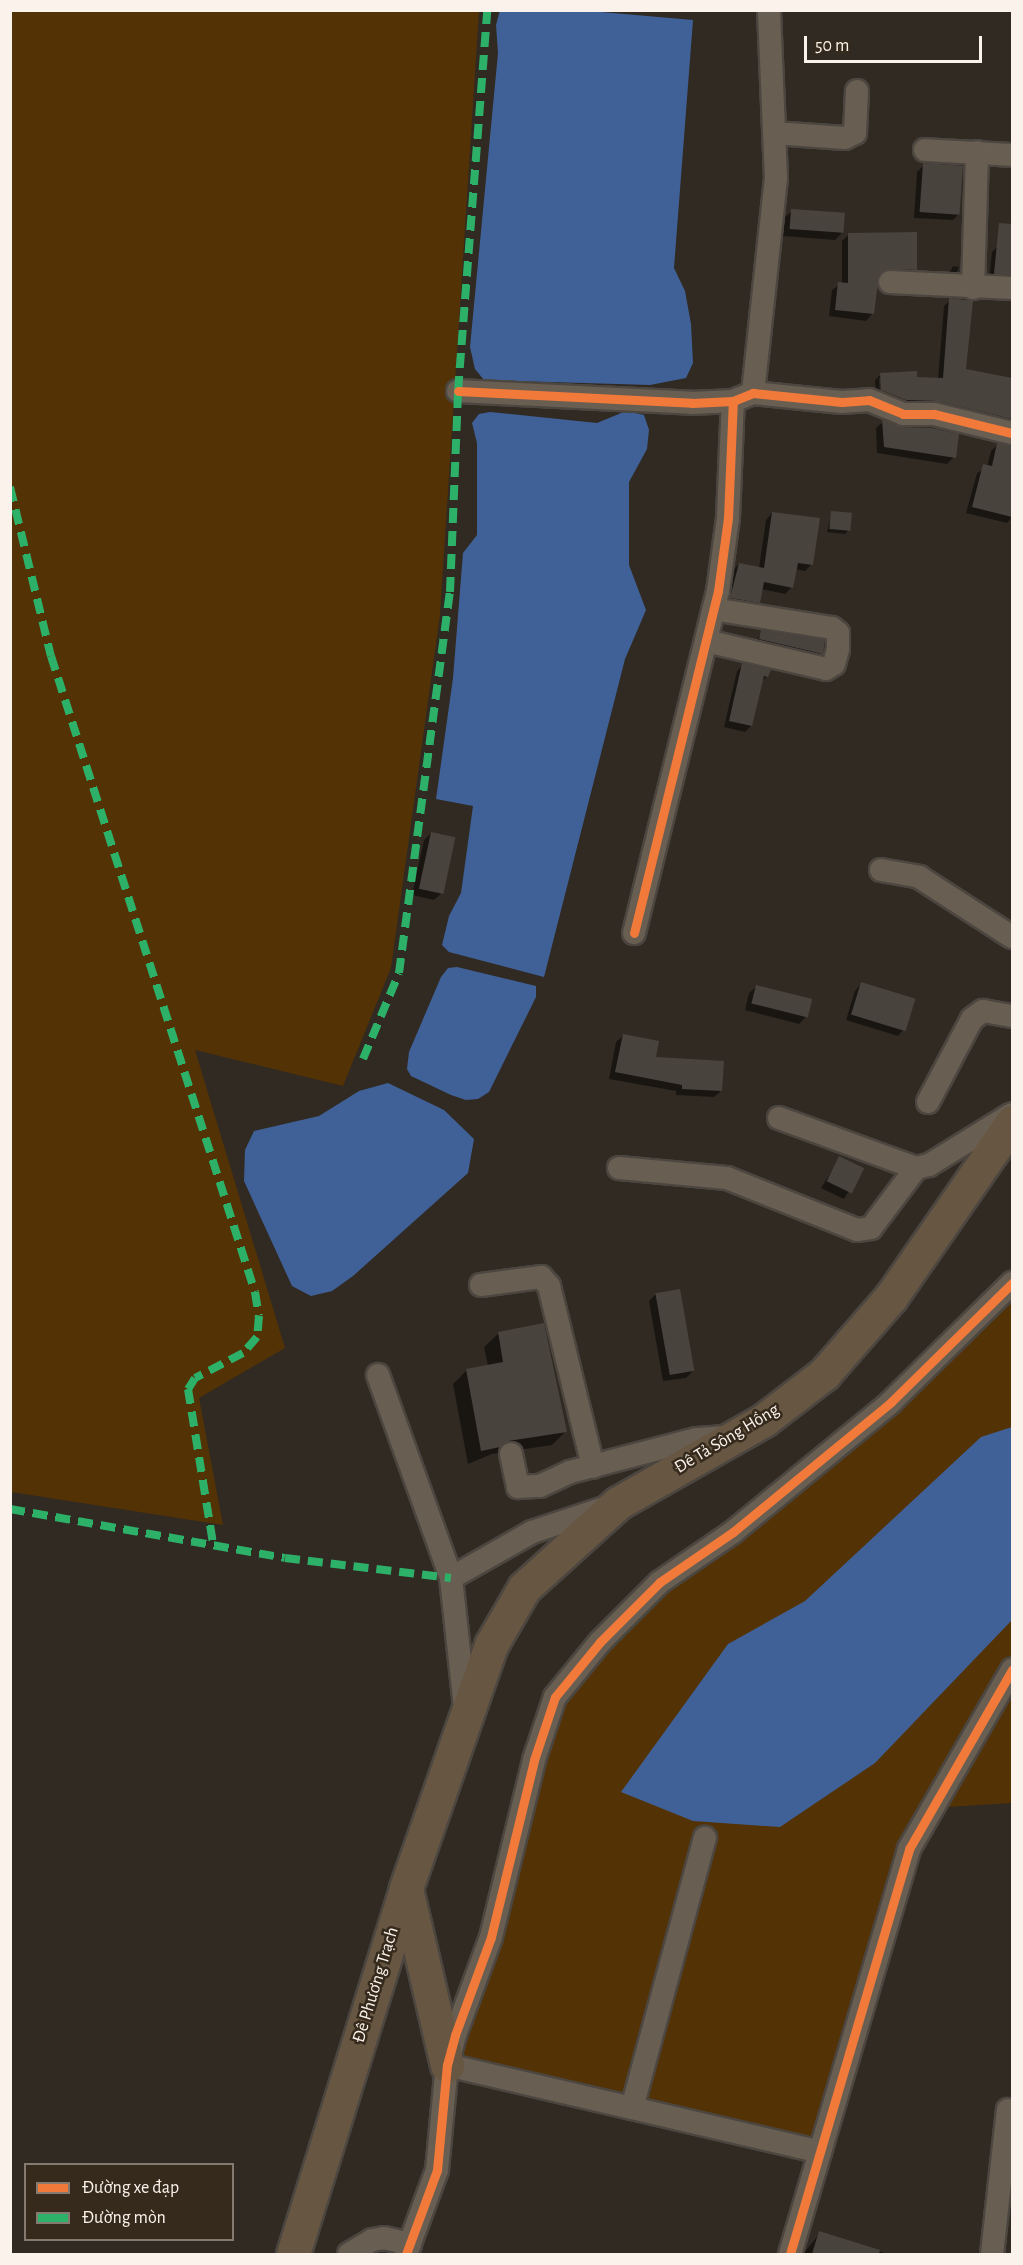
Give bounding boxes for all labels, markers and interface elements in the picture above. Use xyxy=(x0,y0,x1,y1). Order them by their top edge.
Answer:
scale bar xyxy=(807,24,986,62)
text: 50 m xyxy=(815,37,849,55)
street label: Đê Tả Sông Hồng xyxy=(671,1399,783,1479)
street label: Đê Phương Trạch xyxy=(348,1925,404,2045)
legend xyxy=(24,2163,234,2241)
text: Đường xe đạp xyxy=(82,2179,179,2197)
text: Đường mòn xyxy=(82,2209,166,2227)

